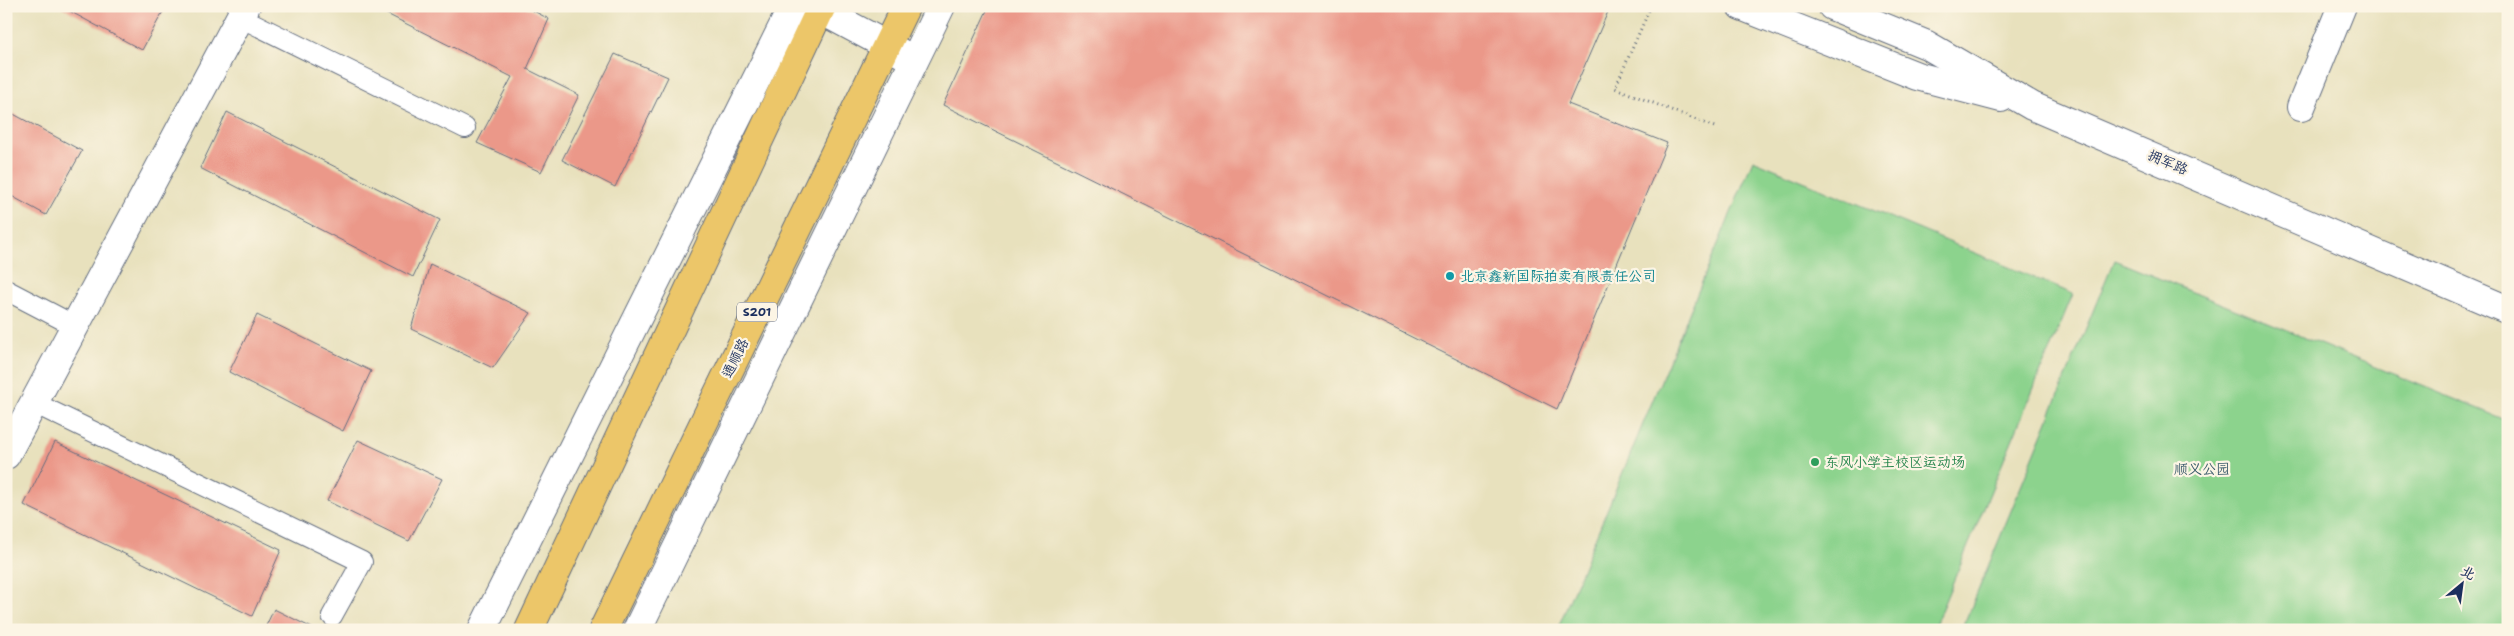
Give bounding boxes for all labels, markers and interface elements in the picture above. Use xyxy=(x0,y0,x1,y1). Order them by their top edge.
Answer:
street label: 拥军路 xyxy=(2145,146,2191,178)
place label: 北京鑫新国际拍卖有限责任公司 xyxy=(1460,267,1656,285)
marker: 北京鑫新国际拍卖有限责任公司 xyxy=(1444,270,1456,282)
road number: S201 xyxy=(737,302,777,322)
street label: 通顺路 xyxy=(718,335,752,381)
place label: 东风小学主校区运动场 xyxy=(1825,453,1965,471)
marker: 东风小学主校区运动场 xyxy=(1809,456,1821,468)
park label: 顺义公园 xyxy=(2174,460,2230,478)
north arrow xyxy=(2436,558,2486,608)
text: 北 xyxy=(2458,561,2479,584)

